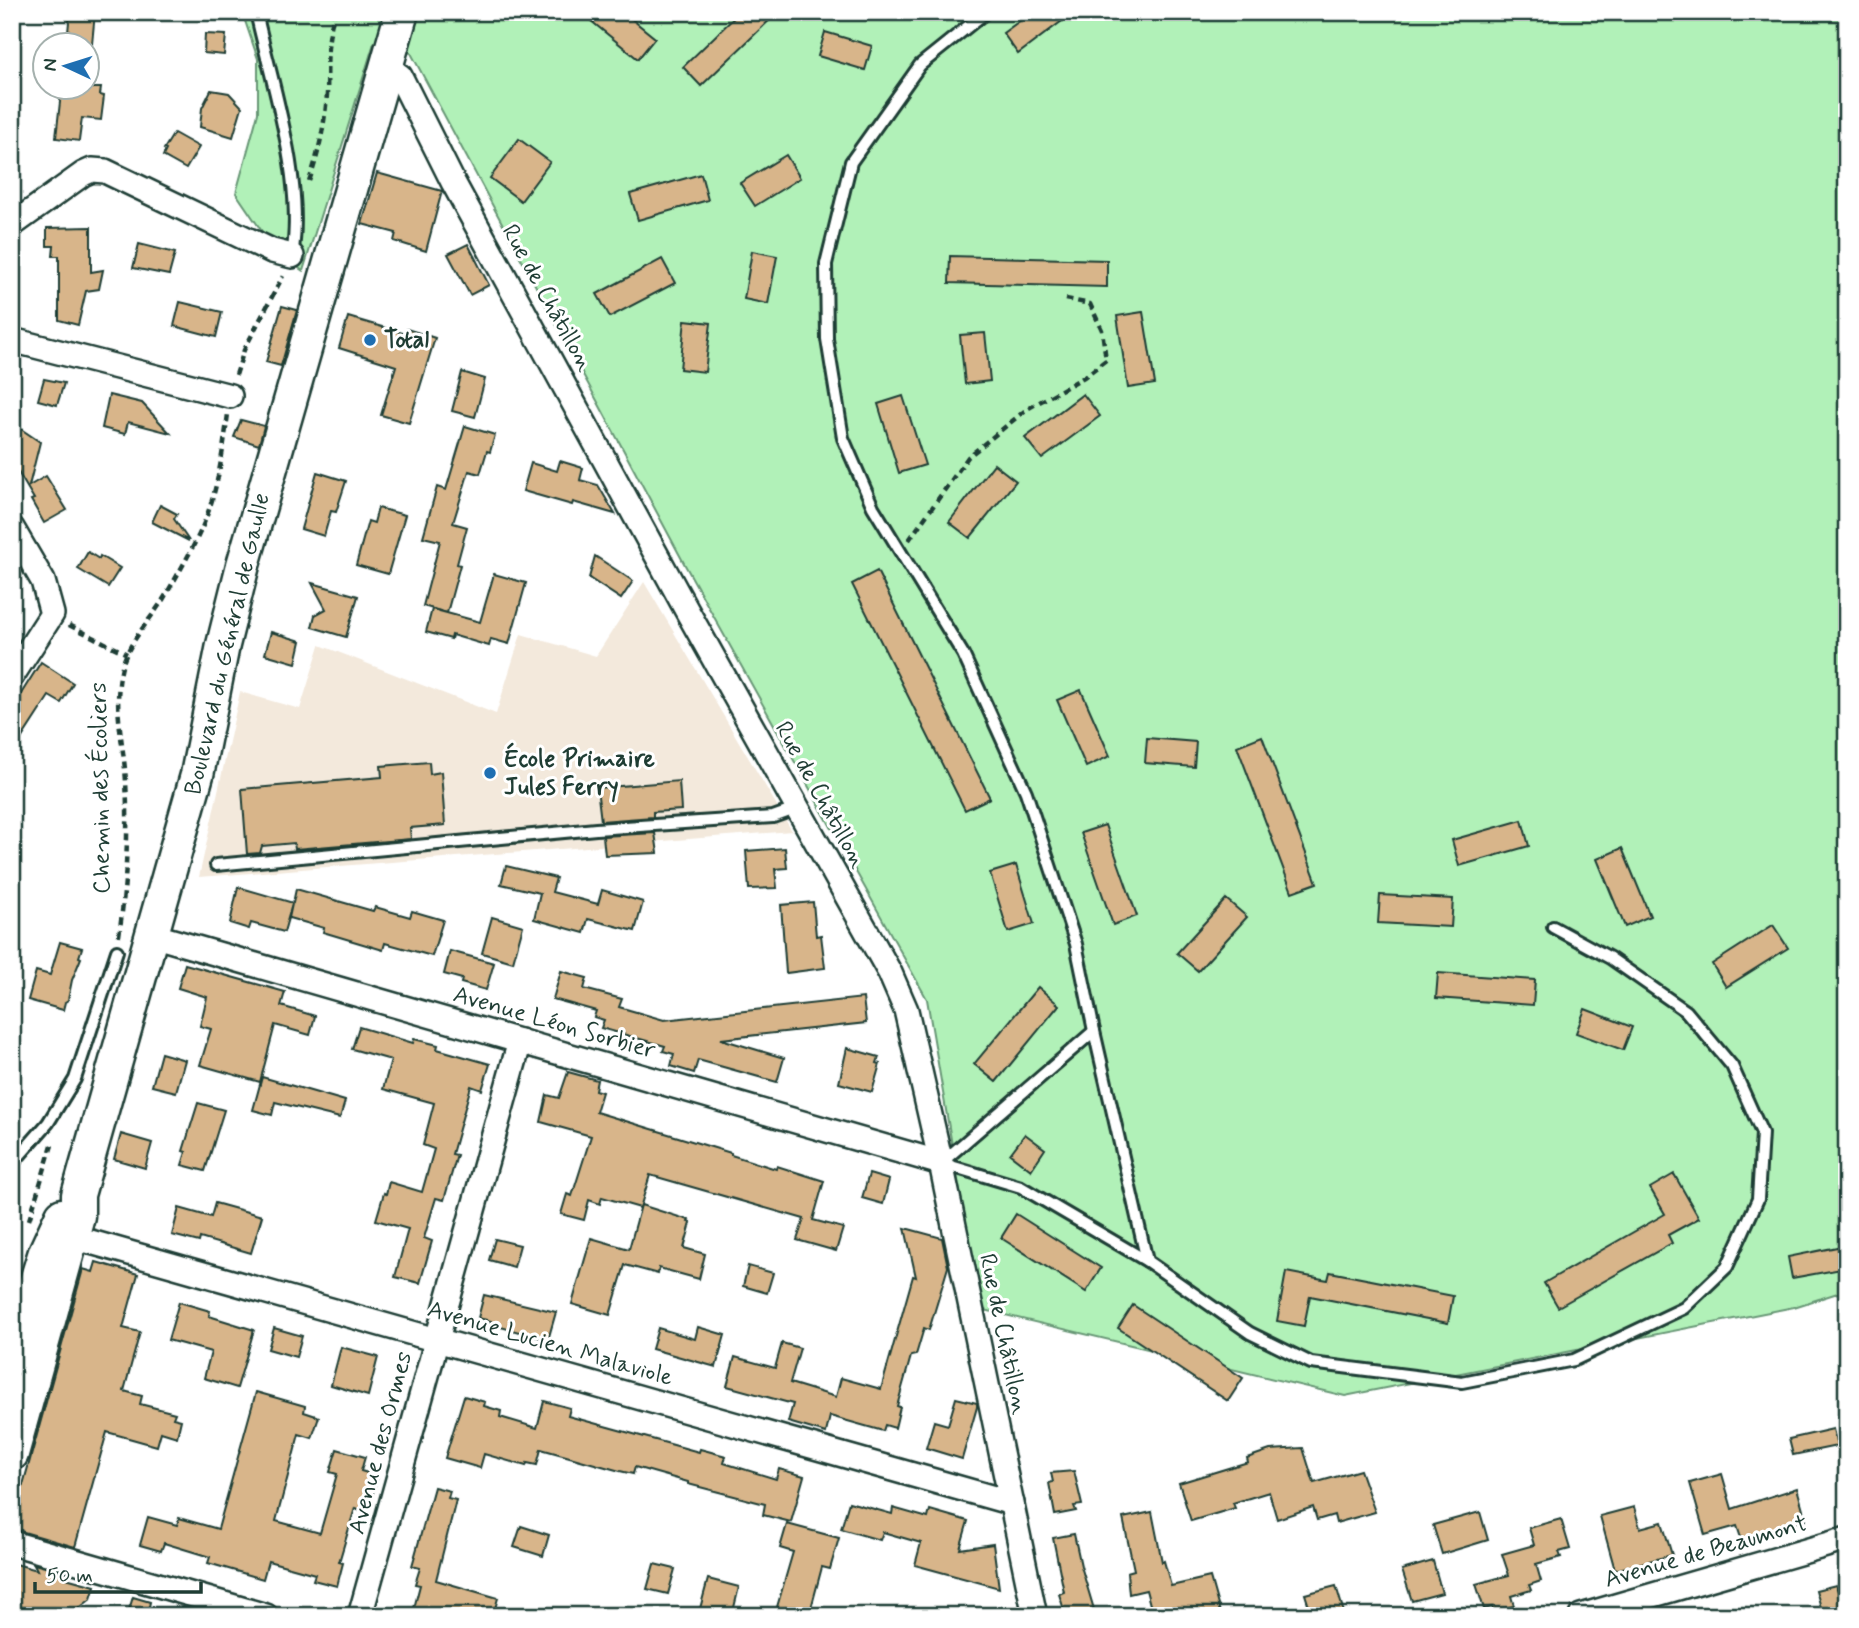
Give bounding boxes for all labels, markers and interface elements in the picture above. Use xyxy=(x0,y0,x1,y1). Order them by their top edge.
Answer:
north arrow xyxy=(32,32,102,102)
text: N xyxy=(38,58,63,72)
street label: Rue de Châtillon xyxy=(494,219,600,377)
place label: Total xyxy=(384,325,429,356)
marker: Total xyxy=(362,332,378,348)
street label: Boulevard du Général de Gaulle xyxy=(178,490,278,798)
street label: Chemin des Écoliers xyxy=(82,682,118,894)
street label: Rue de Châtillon xyxy=(767,716,873,874)
place label: École Primaire Jules Ferry xyxy=(504,742,655,803)
marker: École Primaire Jules Ferry xyxy=(482,765,498,781)
street label: Avenue Léon Sorbier xyxy=(449,979,659,1067)
street label: Rue de Châtillon xyxy=(971,1251,1035,1417)
street label: Avenue Lucien Malaviole xyxy=(424,1294,676,1394)
street label: Avenue des Ormes xyxy=(342,1348,420,1538)
street label: Avenue de Beaumont xyxy=(1601,1508,1811,1596)
scale bar xyxy=(35,1551,201,1595)
text: 50 m xyxy=(46,1562,93,1590)

